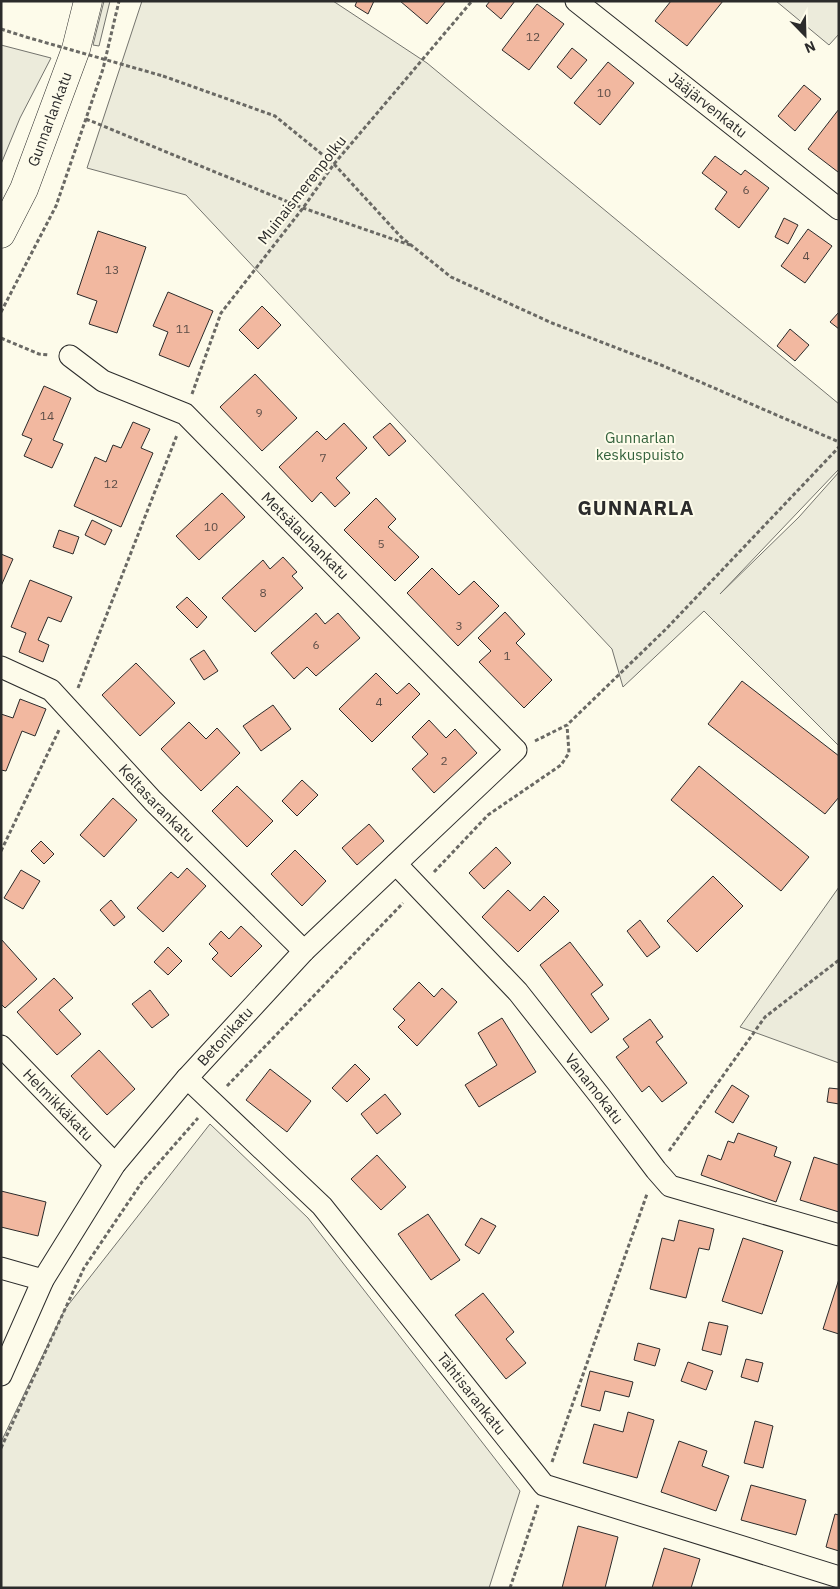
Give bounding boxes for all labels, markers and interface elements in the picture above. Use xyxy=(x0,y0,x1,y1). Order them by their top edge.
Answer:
north arrow xyxy=(780,10,830,60)
house number: 12 xyxy=(526,29,540,44)
text: N xyxy=(802,37,818,57)
street label: Jääjärvenkatu xyxy=(665,68,751,142)
street label: Gunnarlankatu xyxy=(23,69,76,169)
house number: 10 xyxy=(597,85,611,100)
street label: Muinaismerenpolku xyxy=(253,131,350,248)
house number: 6 xyxy=(742,182,750,197)
house number: 4 xyxy=(802,248,810,263)
house number: 13 xyxy=(105,262,119,277)
house number: 11 xyxy=(176,321,190,336)
house number: 9 xyxy=(255,405,263,420)
house number: 14 xyxy=(40,408,54,423)
park label: Gunnarlan keskuspuisto xyxy=(596,428,684,464)
house number: 7 xyxy=(319,450,327,465)
house number: 12 xyxy=(104,476,118,491)
street label: Metsälauhankatu xyxy=(258,488,353,583)
district label: GUNNARLA xyxy=(577,494,695,521)
house number: 10 xyxy=(204,519,218,534)
house number: 5 xyxy=(377,536,385,551)
house number: 8 xyxy=(259,585,267,600)
house number: 3 xyxy=(455,618,463,633)
house number: 6 xyxy=(312,637,320,652)
house number: 1 xyxy=(503,648,511,663)
house number: 4 xyxy=(375,694,383,709)
house number: 2 xyxy=(440,753,448,768)
street label: Keltasarankatu xyxy=(115,760,199,846)
street label: Betonikatu xyxy=(193,1003,257,1070)
street label: Vanamokatu xyxy=(561,1049,628,1128)
street label: Helmikkäkatu xyxy=(19,1064,98,1145)
street label: Tähtisarankatu xyxy=(433,1348,510,1439)

